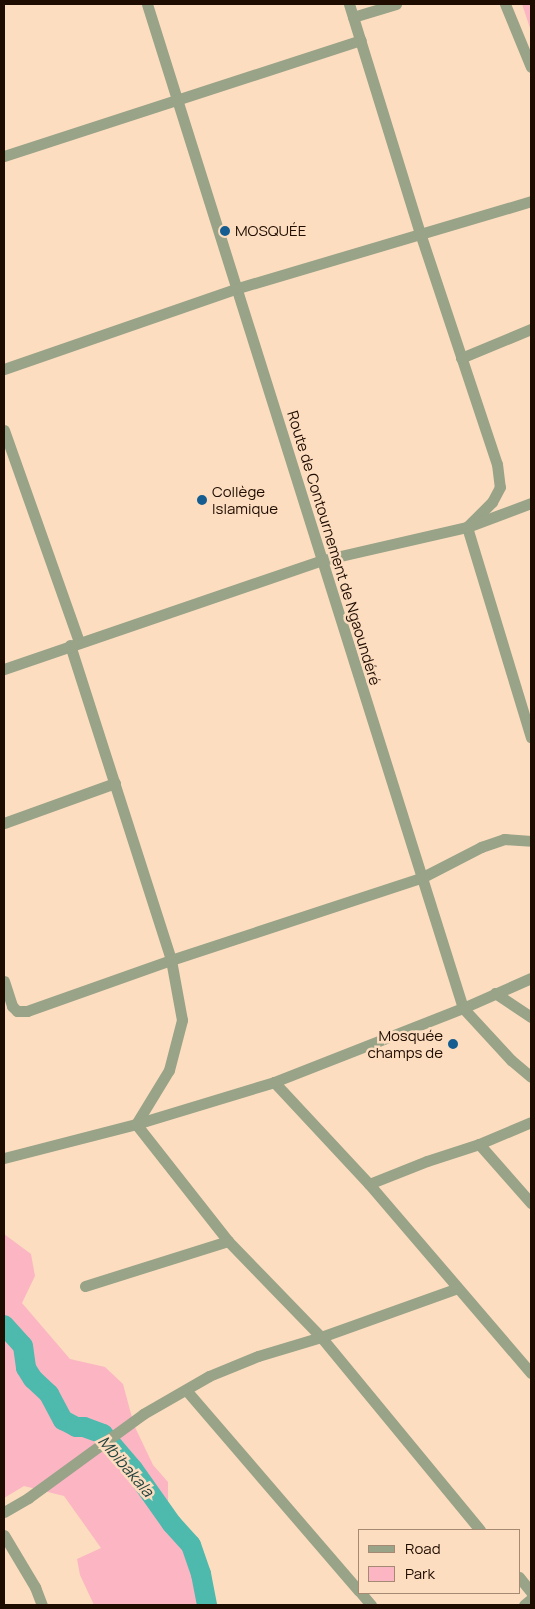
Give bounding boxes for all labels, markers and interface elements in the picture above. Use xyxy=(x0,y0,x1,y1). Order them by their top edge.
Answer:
place label: MOSQUÉE xyxy=(235,222,306,240)
marker: MOSQUÉE xyxy=(219,225,231,237)
street label: Route de Contournement de Ngaoundéré xyxy=(284,409,384,687)
place label: Collège Islamique xyxy=(212,482,278,517)
marker: Collège Islamique xyxy=(196,494,208,506)
place label: Mosquée champs de xyxy=(367,1026,443,1061)
marker: Mosquée champs de xyxy=(447,1038,459,1050)
water label: Mbibakala xyxy=(94,1432,158,1500)
legend xyxy=(358,1529,520,1594)
text: Road xyxy=(405,1538,441,1559)
text: Park xyxy=(405,1563,435,1584)

